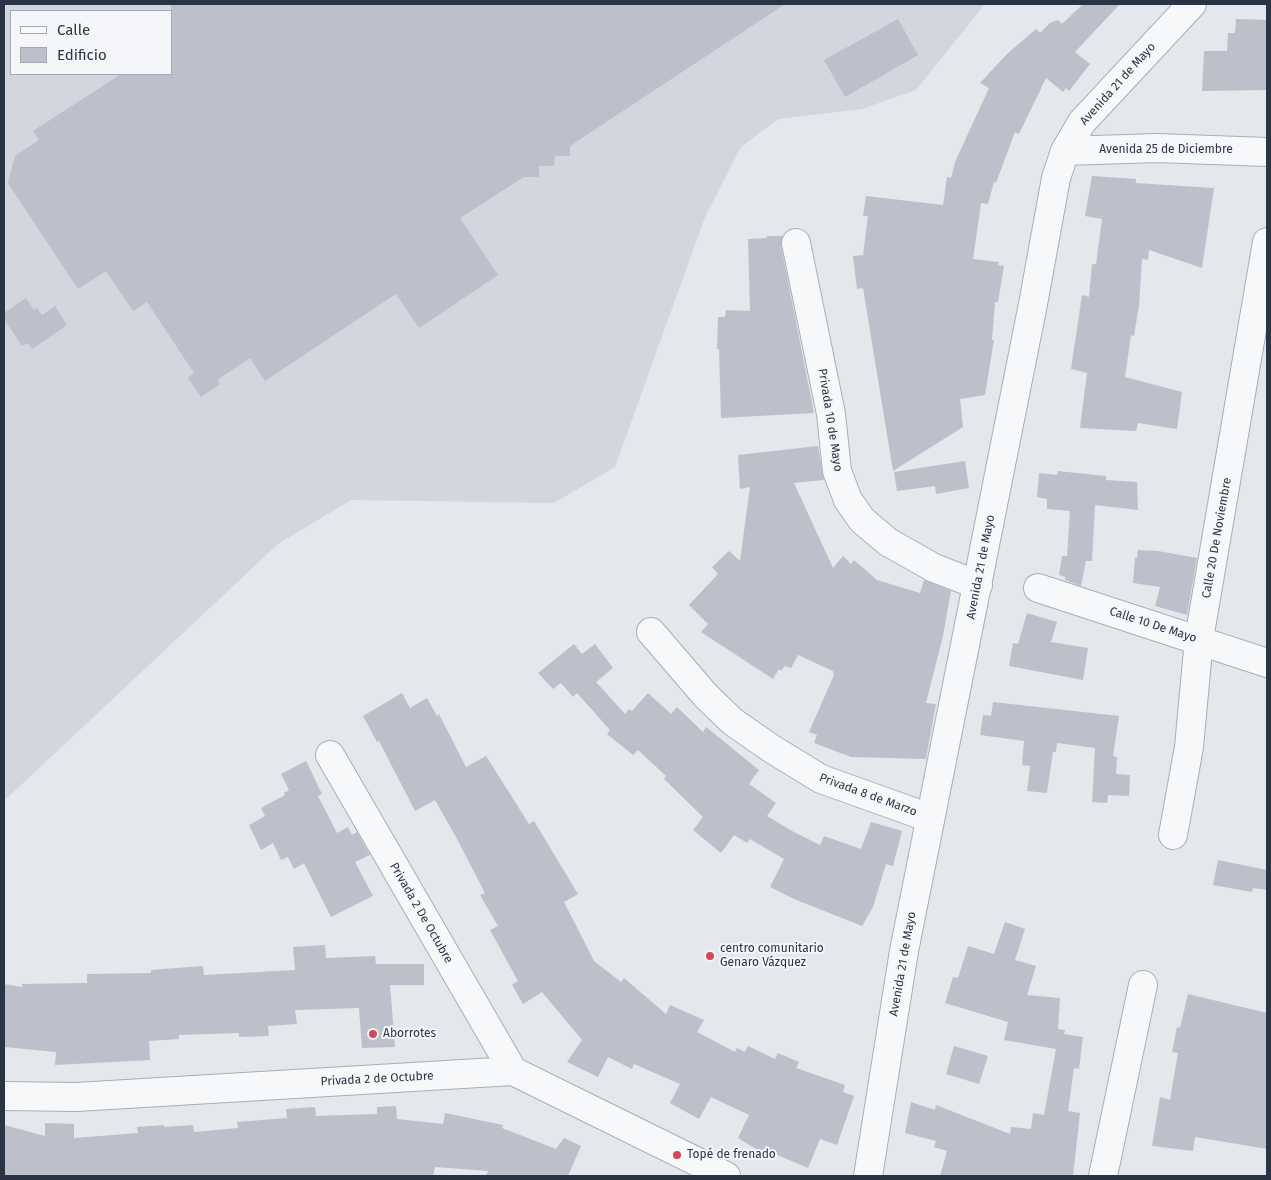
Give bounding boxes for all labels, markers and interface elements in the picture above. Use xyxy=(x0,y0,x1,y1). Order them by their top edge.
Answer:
legend xyxy=(10,10,172,75)
text: Calle xyxy=(57,21,90,39)
street label: Avenida 21 de Mayo xyxy=(1077,40,1159,128)
text: Edificio xyxy=(57,46,107,64)
street label: Avenida 25 de Diciembre xyxy=(1099,143,1233,157)
street label: Privada 10 de Mayo xyxy=(815,367,845,473)
street label: Calle 20 De Noviembre xyxy=(1199,477,1235,599)
street label: Avenida 21 de Mayo xyxy=(964,514,998,620)
street label: Calle 10 De Mayo xyxy=(1108,604,1198,646)
street label: Privada 8 de Marzo xyxy=(817,771,919,819)
street label: Privada 2 De Octubre xyxy=(386,860,456,966)
street label: Avenida 21 de Mayo xyxy=(887,911,919,1017)
place label: centro comunitario Genaro Vázquez xyxy=(720,942,824,970)
marker: centro comunitario Genaro Vázquez xyxy=(704,950,716,962)
place label: Aborrotes xyxy=(383,1027,436,1041)
marker: Aborrotes xyxy=(367,1028,379,1040)
street label: Privada 2 de Octubre xyxy=(320,1069,434,1089)
place label: Topé de frenado xyxy=(687,1148,776,1162)
marker: Topé de frenado xyxy=(671,1149,683,1161)

